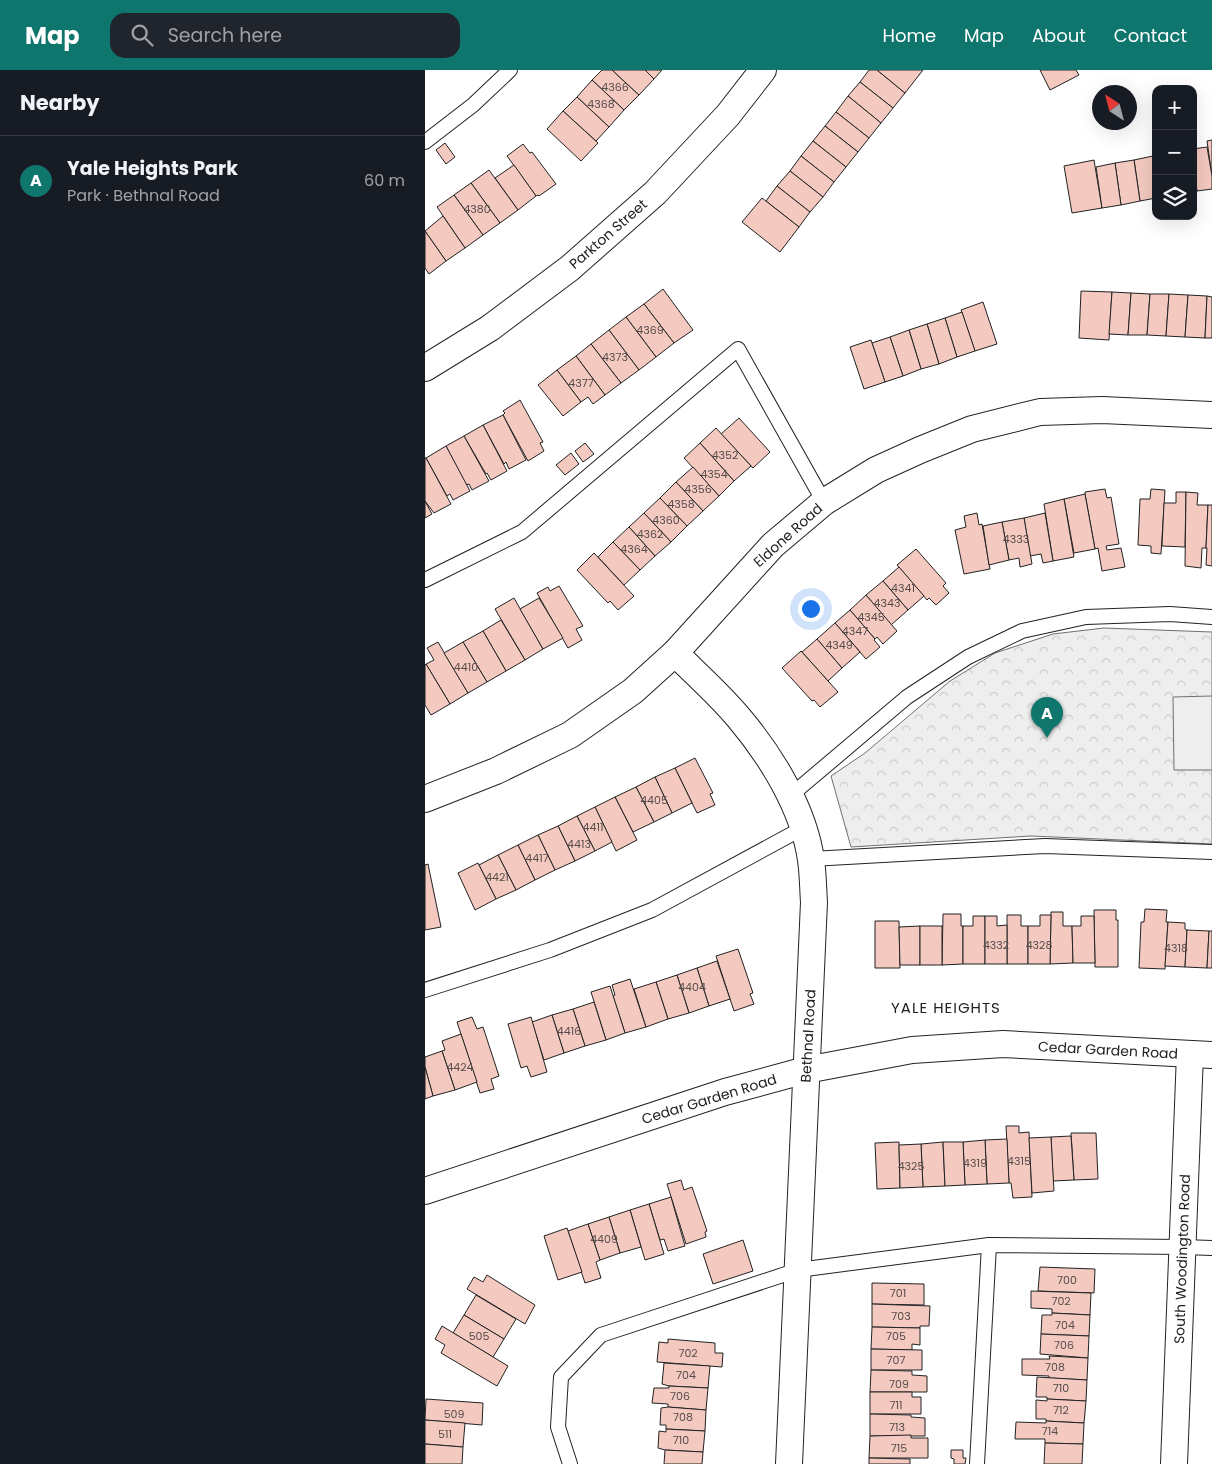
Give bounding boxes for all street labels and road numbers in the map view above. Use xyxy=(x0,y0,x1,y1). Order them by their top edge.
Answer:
street label: Parkton Street xyxy=(565,194,651,274)
street label: Eldone Road xyxy=(749,499,827,571)
street label: Bethnal Road xyxy=(796,989,820,1083)
street label: Cedar Garden Road xyxy=(1037,1036,1179,1064)
street label: Cedar Garden Road xyxy=(639,1069,779,1129)
street label: South Woodington Road xyxy=(1169,1174,1195,1344)

